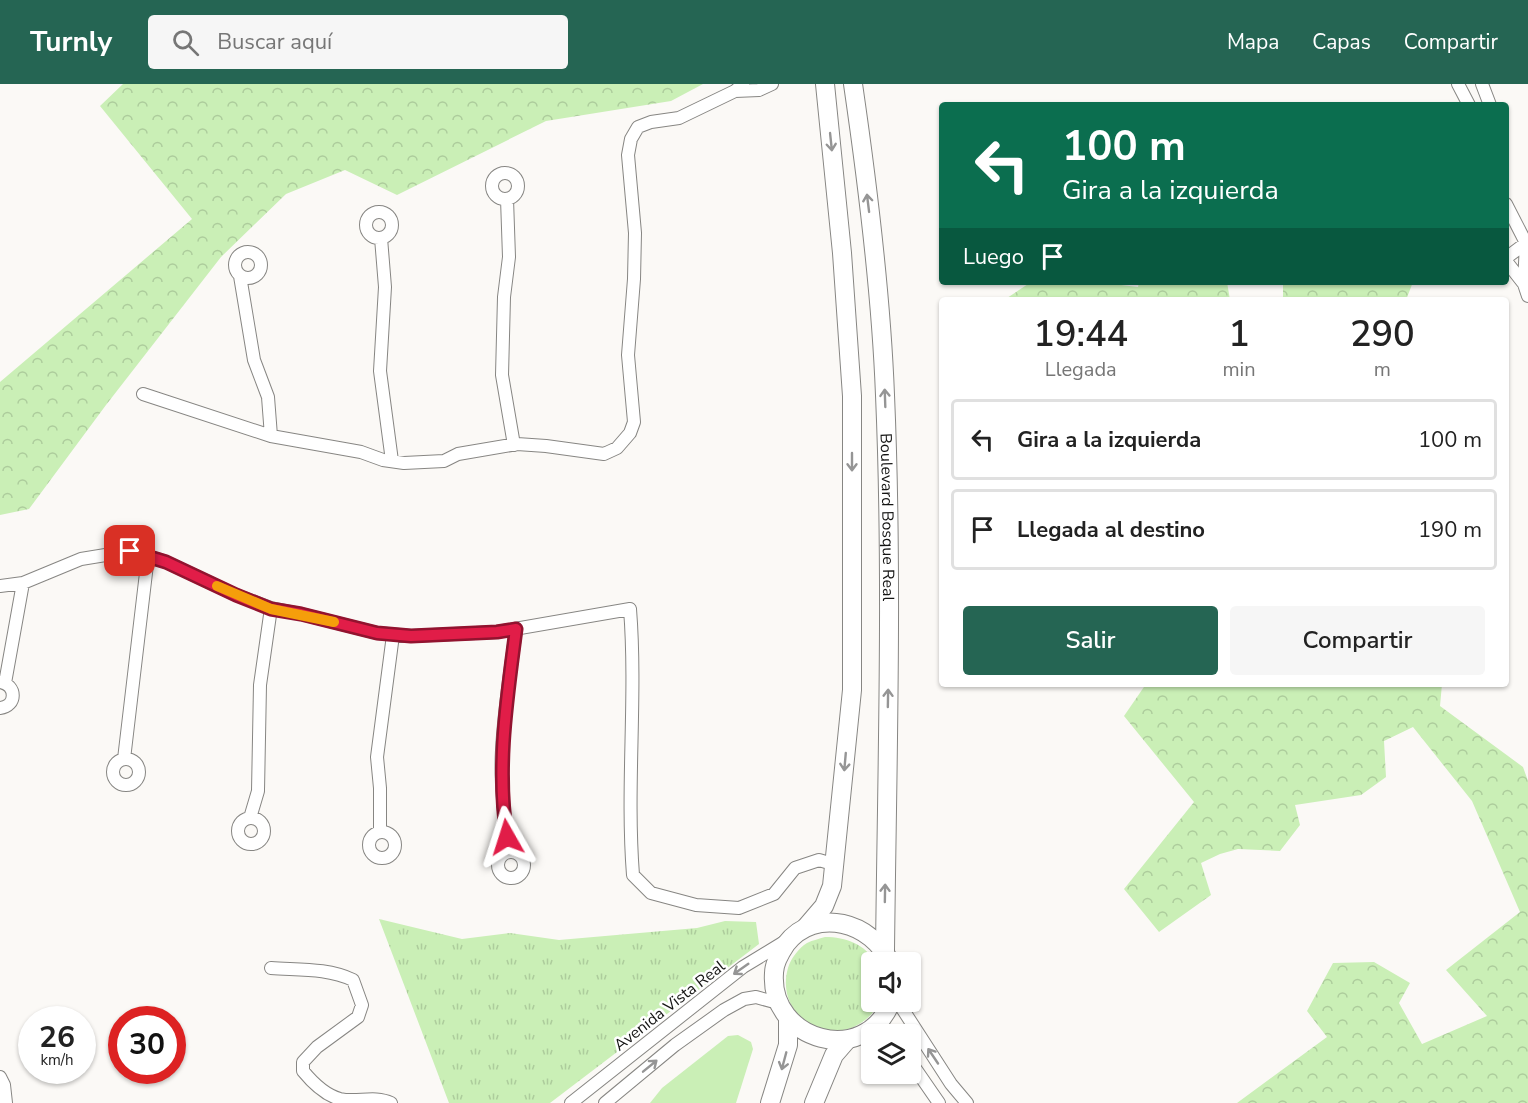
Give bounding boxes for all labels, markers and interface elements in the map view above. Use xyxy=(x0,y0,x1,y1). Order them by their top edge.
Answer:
search box xyxy=(148,15,568,69)
text: Turnly xyxy=(30,23,112,61)
icon: search xyxy=(169,26,202,59)
text: Buscar aquí xyxy=(217,27,332,57)
text: Mapa xyxy=(1227,28,1279,56)
text: Capas xyxy=(1312,28,1371,56)
text: Compartir xyxy=(1404,28,1498,56)
text: 100 m xyxy=(1062,118,1186,175)
icon: left xyxy=(963,126,1041,204)
one-way arrow xyxy=(826,132,837,152)
text: Gira a la izquierda xyxy=(1062,172,1279,209)
one-way arrow xyxy=(862,194,873,214)
icon: arrive xyxy=(1036,240,1069,273)
text: Luego xyxy=(963,242,1024,272)
text: 19:44 xyxy=(1033,310,1128,359)
text: 1 xyxy=(1228,310,1250,359)
text: 290 xyxy=(1350,310,1415,359)
text: Llegada xyxy=(1045,356,1117,383)
text: min xyxy=(1223,356,1256,383)
text: m xyxy=(1374,356,1391,383)
one-way arrow xyxy=(879,388,891,408)
icon: left xyxy=(966,423,999,456)
text: Gira a la izquierda xyxy=(1017,425,1201,455)
text: 100 m xyxy=(1418,425,1482,455)
street label: Boulevard Bosque Real xyxy=(874,433,899,601)
one-way arrow xyxy=(846,452,858,472)
icon: arrive xyxy=(966,513,999,546)
text: Llegada al destino xyxy=(1017,515,1205,545)
text: 190 m xyxy=(1418,515,1482,545)
pin xyxy=(104,525,155,576)
icon: arrive xyxy=(113,534,146,567)
button: Salir xyxy=(963,606,1218,675)
button: Compartir xyxy=(1230,606,1485,675)
one-way arrow xyxy=(882,688,894,708)
one-way arrow xyxy=(839,752,850,771)
position arrow xyxy=(475,805,539,869)
one-way arrow xyxy=(880,883,891,903)
map controls xyxy=(861,952,921,1084)
button: sound xyxy=(861,952,921,1012)
street label: Avenida Vista Real xyxy=(609,955,730,1056)
one-way arrow xyxy=(733,963,750,975)
speed limit sign: 30 xyxy=(108,1006,186,1084)
text: 26 xyxy=(39,1017,75,1058)
button: layers xyxy=(861,1024,921,1084)
one-way arrow xyxy=(926,1048,938,1065)
text: km/h xyxy=(40,1050,74,1070)
one-way arrow xyxy=(777,1051,789,1070)
one-way arrow xyxy=(642,1059,658,1072)

